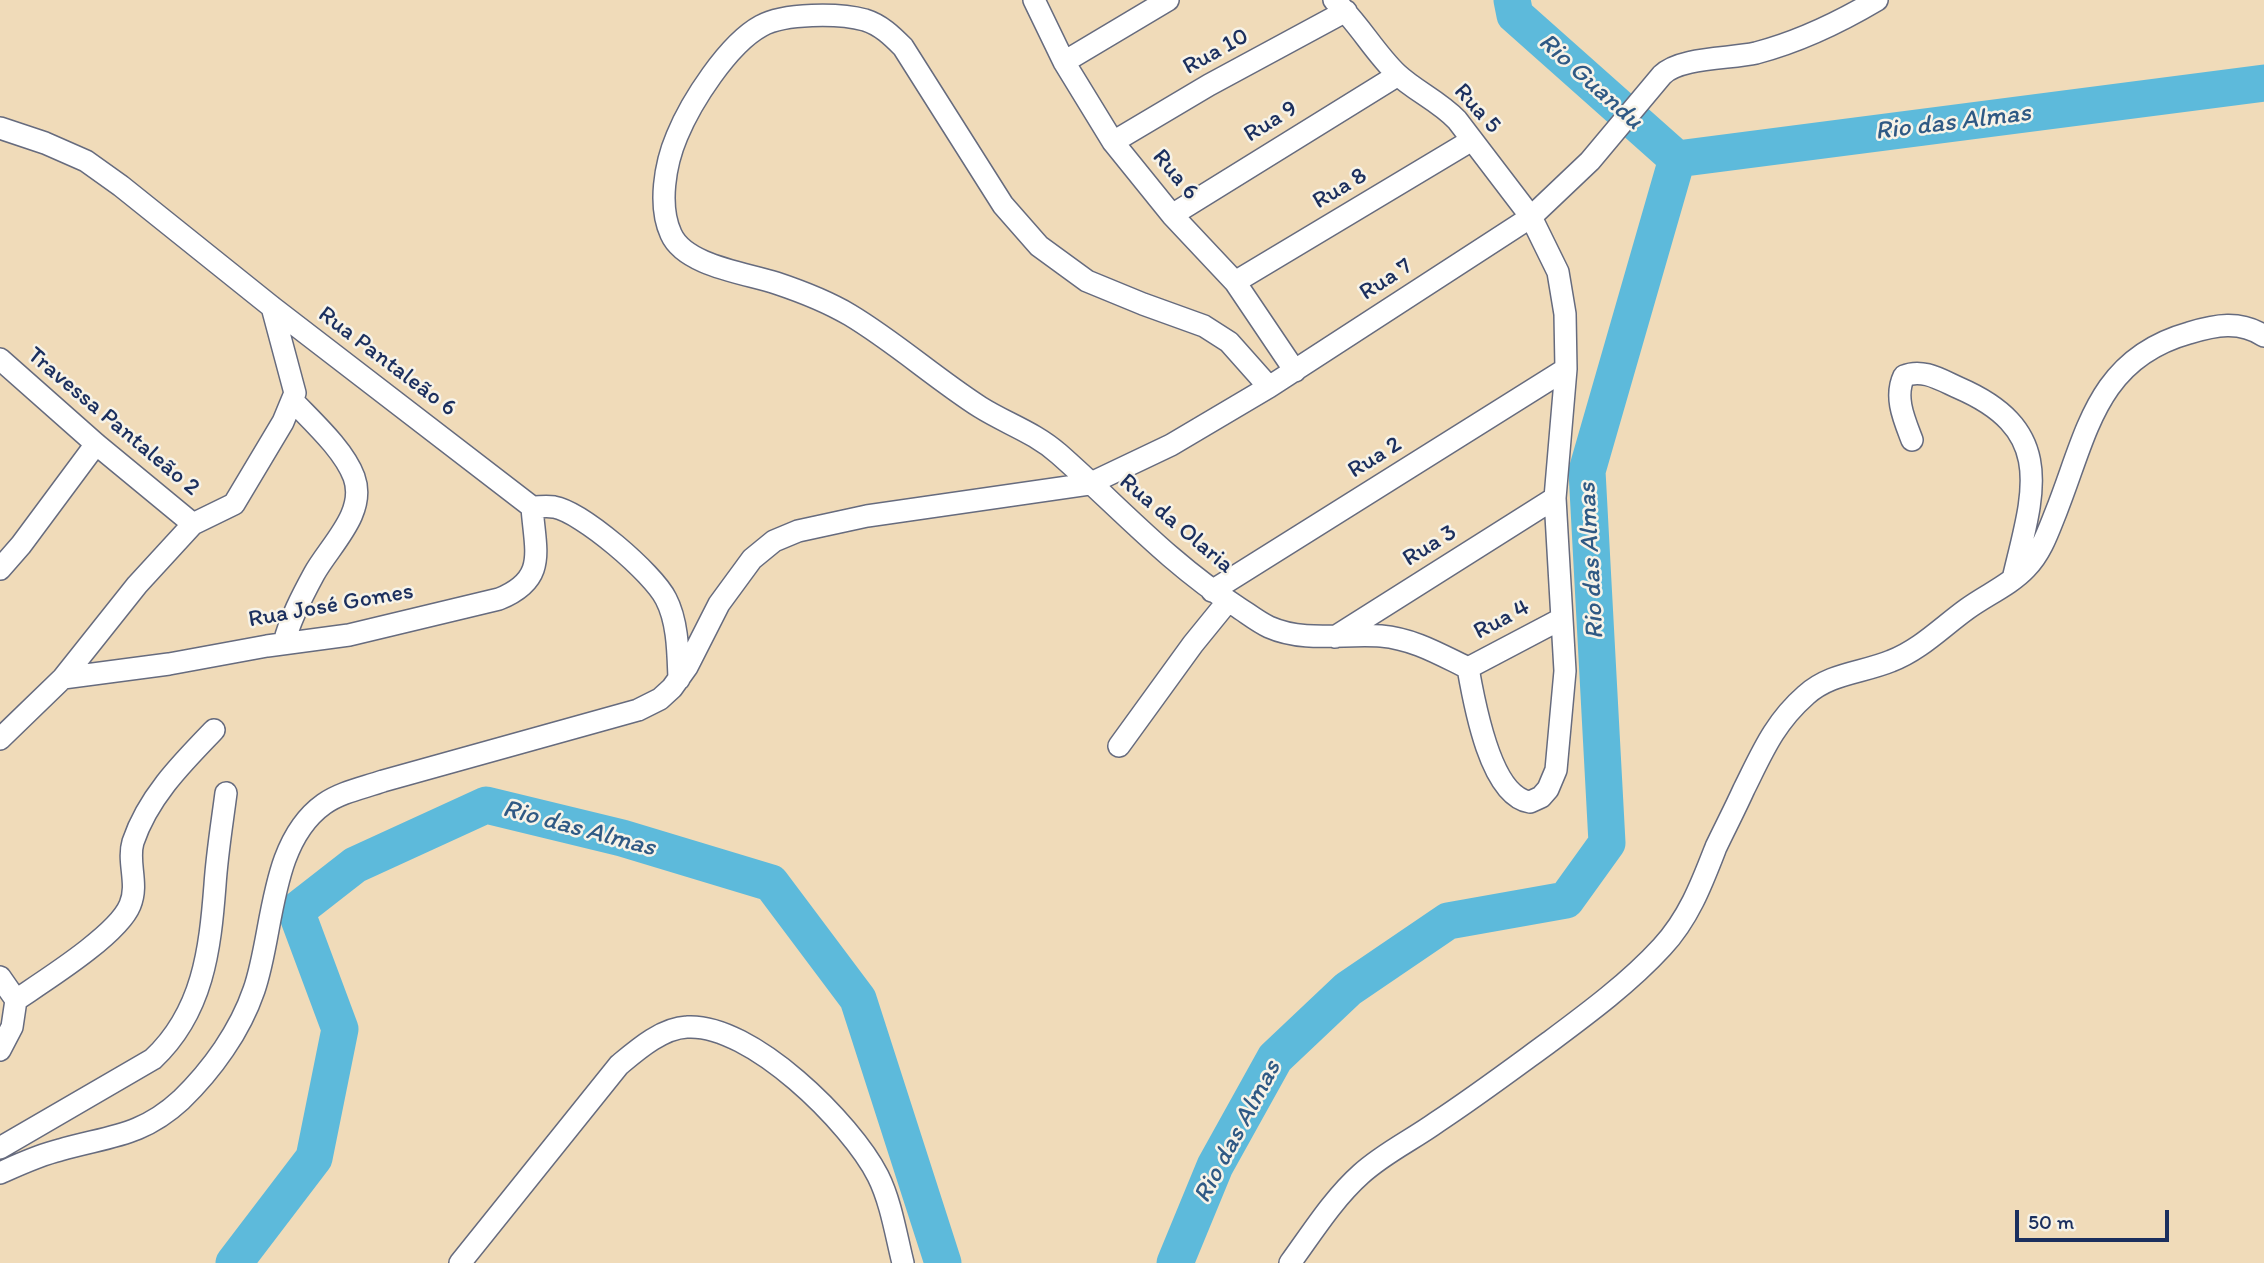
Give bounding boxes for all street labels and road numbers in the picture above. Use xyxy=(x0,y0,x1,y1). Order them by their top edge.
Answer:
street label: Rua 10 xyxy=(1178,22,1254,82)
street label: Rua 5 xyxy=(1447,78,1507,140)
street label: Rua 9 xyxy=(1239,95,1303,149)
street label: Rua 6 xyxy=(1145,144,1205,206)
street label: Rua 8 xyxy=(1308,162,1372,216)
street label: Rua 7 xyxy=(1354,252,1418,308)
street label: Rua Pantaleão 6 xyxy=(312,301,462,423)
street label: Travessa Pantaleão 2 xyxy=(21,341,205,503)
street label: Rua 2 xyxy=(1343,431,1407,485)
street label: Rua da Olaria xyxy=(1113,468,1239,580)
street label: Rua 3 xyxy=(1398,518,1462,574)
street label: Rua José Gomes xyxy=(246,577,416,635)
street label: Rua 4 xyxy=(1469,593,1535,647)

